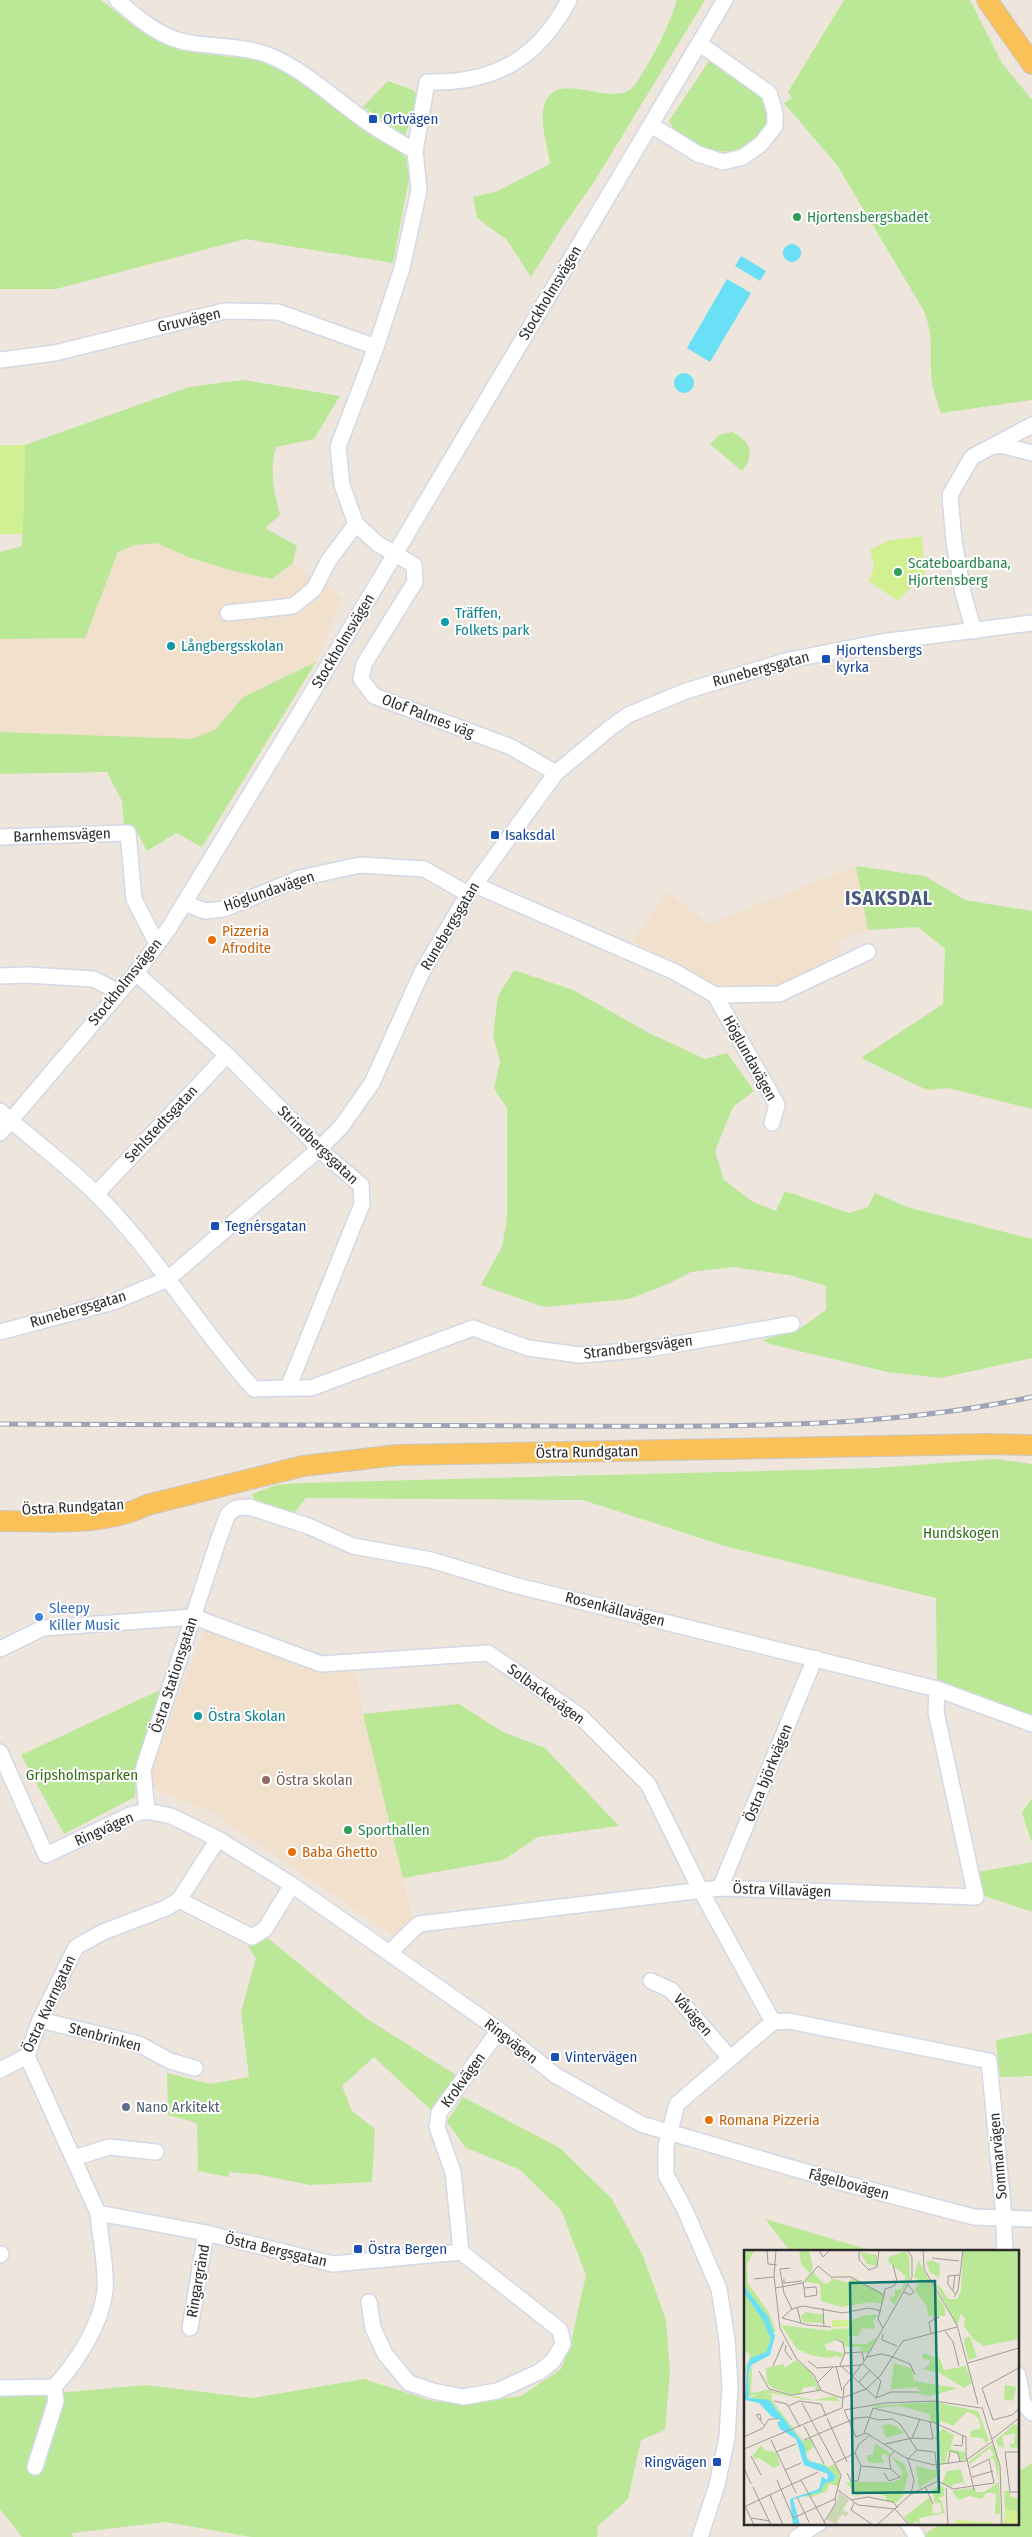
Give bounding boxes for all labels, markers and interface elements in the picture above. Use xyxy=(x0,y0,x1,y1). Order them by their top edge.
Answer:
place label: Ortvägen xyxy=(383,110,438,128)
marker: Ortvägen xyxy=(367,113,379,125)
place label: Hjortensbergsbadet xyxy=(807,208,929,226)
marker: Hjortensbergsbadet xyxy=(791,211,803,223)
street label: Stockholmsvägen xyxy=(515,243,585,343)
street label: Gruvvägen xyxy=(156,304,222,336)
place label: Scateboardbana, Hjortensberg xyxy=(908,554,1011,589)
marker: Scateboardbana, Hjortensberg xyxy=(892,566,904,578)
street label: Stockholmsvägen xyxy=(308,591,378,691)
place label: Träffen, Folkets park xyxy=(455,604,529,639)
marker: Träffen, Folkets park xyxy=(439,616,451,628)
place label: Långbergsskolan xyxy=(181,637,284,655)
marker: Långbergsskolan xyxy=(165,640,177,652)
place label: Hjortensbergs kyrka xyxy=(836,641,922,676)
street label: Runebergsgatan xyxy=(711,647,811,691)
marker: Hjortensbergs kyrka xyxy=(820,653,832,665)
street label: Olof Palmes väg xyxy=(379,690,477,742)
street label: Barnhemsvägen xyxy=(13,824,111,846)
place label: Isaksdal xyxy=(505,826,555,844)
marker: Isaksdal xyxy=(489,829,501,841)
street label: Höglundavägen xyxy=(221,867,317,915)
street label: Runebergsgatan xyxy=(417,879,483,973)
district label: ISAKSDAL xyxy=(845,886,933,910)
place label: Pizzeria Afrodite xyxy=(222,922,271,957)
marker: Pizzeria Afrodite xyxy=(206,934,218,946)
street label: Stockholmsvägen xyxy=(84,935,166,1029)
street label: Höglundavägen xyxy=(719,1012,781,1104)
street label: Sehlstedtsgatan xyxy=(121,1082,201,1166)
street label: Strindbergsgatan xyxy=(274,1102,362,1188)
place label: Tegnérsgatan xyxy=(225,1217,307,1235)
marker: Tegnérsgatan xyxy=(209,1220,221,1232)
street label: Runebergsgatan xyxy=(28,1287,128,1331)
street label: Strandbergsvägen xyxy=(582,1331,694,1363)
street label: Östra Rundgatan xyxy=(536,1442,638,1462)
street label: Östra Rundgatan xyxy=(21,1495,125,1519)
park label: Hundskogen xyxy=(923,1524,999,1542)
street label: Rosenkällavägen xyxy=(563,1588,667,1630)
place label: Sleepy Killer Music xyxy=(49,1599,120,1634)
marker: Sleepy Killer Music xyxy=(33,1611,45,1623)
street label: Östra Stationsgatan xyxy=(147,1615,201,1735)
street label: Solbackevägen xyxy=(504,1660,588,1728)
place label: Östra Skolan xyxy=(208,1707,286,1725)
marker: Östra Skolan xyxy=(192,1710,204,1722)
street label: Östra björkvägen xyxy=(740,1721,796,1825)
park label: Gripsholmsparken xyxy=(26,1766,138,1784)
place label: Östra skolan xyxy=(276,1771,353,1789)
marker: Östra skolan xyxy=(260,1774,272,1786)
street label: Ringvägen xyxy=(72,1808,136,1850)
place label: Sporthallen xyxy=(358,1821,430,1839)
marker: Sporthallen xyxy=(342,1824,354,1836)
place label: Baba Ghetto xyxy=(302,1843,378,1861)
marker: Baba Ghetto xyxy=(286,1846,298,1858)
street label: Östra Villavägen xyxy=(732,1879,832,1901)
street label: Östra Kvarngatan xyxy=(19,1952,79,2056)
street label: Våvägen xyxy=(670,1990,716,2040)
street label: Ringvägen xyxy=(481,2015,541,2067)
street label: Stenbrinken xyxy=(67,2019,143,2055)
place label: Vintervägen xyxy=(565,2048,637,2066)
street label: Krokvägen xyxy=(437,2049,489,2111)
marker: Vintervägen xyxy=(549,2051,561,2063)
place label: Nano Arkitekt xyxy=(136,2098,220,2116)
marker: Nano Arkitekt xyxy=(120,2101,132,2113)
place label: Romana Pizzeria xyxy=(719,2111,820,2129)
street label: Sommarvägen xyxy=(985,2112,1011,2200)
marker: Romana Pizzeria xyxy=(703,2114,715,2126)
street label: Fågelbovägen xyxy=(807,2165,891,2203)
street label: Östra Bergsgatan xyxy=(223,2229,329,2271)
place label: Östra Bergen xyxy=(368,2240,447,2258)
street label: Ringargränd xyxy=(183,2243,213,2319)
marker: Östra Bergen xyxy=(352,2243,364,2255)
inset map xyxy=(744,2250,1020,2524)
place label: Ringvägen xyxy=(644,2453,707,2471)
marker: Ringvägen xyxy=(711,2456,723,2468)

